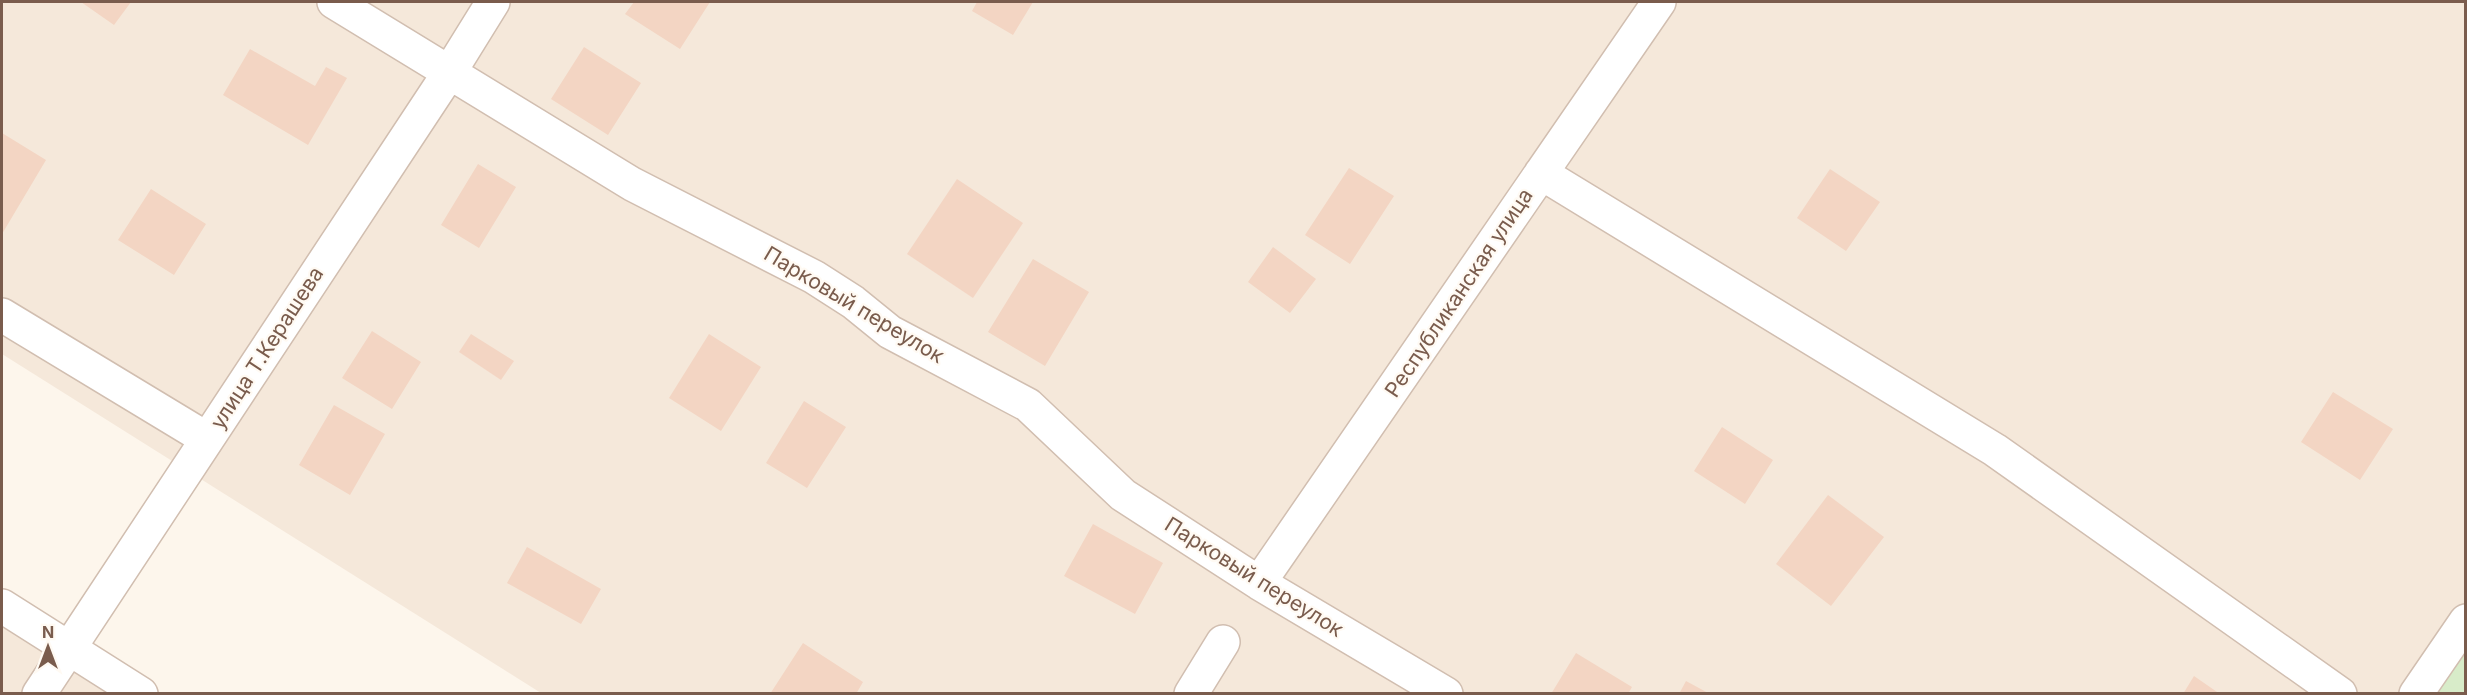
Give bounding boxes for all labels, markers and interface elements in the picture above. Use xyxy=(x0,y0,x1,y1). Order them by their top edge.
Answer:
street label: Республиканская улица xyxy=(1379,184,1538,402)
street label: Парковый переулок xyxy=(760,241,949,369)
street label: улица Т.Керашева xyxy=(205,262,328,433)
street label: Парковый переулок xyxy=(1160,512,1349,642)
north arrow xyxy=(18,617,78,677)
text: N xyxy=(42,622,54,642)

